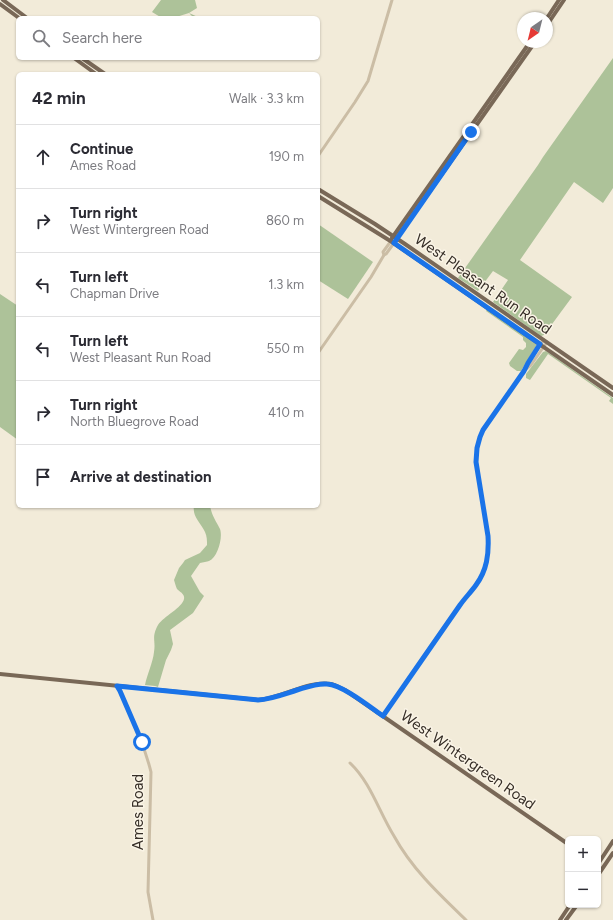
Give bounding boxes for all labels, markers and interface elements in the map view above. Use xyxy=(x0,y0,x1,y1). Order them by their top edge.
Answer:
north arrow xyxy=(517,12,553,48)
search box xyxy=(16,16,320,60)
icon: search xyxy=(30,27,52,49)
text: Search here xyxy=(62,29,142,47)
text: 42 min xyxy=(32,88,86,108)
text: Walk · 3.3 km xyxy=(229,91,304,106)
route end xyxy=(462,123,480,141)
text: Continue xyxy=(70,140,133,158)
icon: ahead xyxy=(32,146,54,168)
text: 190 m xyxy=(269,149,304,164)
text: Ames Road xyxy=(70,158,136,173)
text: Turn right xyxy=(70,204,138,222)
icon: right xyxy=(32,210,54,232)
text: 860 m xyxy=(266,213,304,228)
text: West Wintergreen Road xyxy=(70,222,209,237)
street label: West Pleasant Run Road xyxy=(411,230,555,338)
text: Turn left xyxy=(70,268,128,286)
icon: left xyxy=(32,274,54,296)
text: 1.3 km xyxy=(268,277,304,292)
text: Chapman Drive xyxy=(70,286,159,301)
text: Turn left xyxy=(70,332,128,350)
icon: left xyxy=(32,338,54,360)
text: 550 m xyxy=(266,341,304,356)
text: West Pleasant Run Road xyxy=(70,350,211,365)
text: Turn right xyxy=(70,396,138,414)
icon: right xyxy=(32,402,54,424)
text: 410 m xyxy=(268,405,304,420)
text: North Bluegrove Road xyxy=(70,414,199,429)
icon: arrive xyxy=(32,466,54,488)
text: Arrive at destination xyxy=(70,468,211,486)
street label: West Wintergreen Road xyxy=(397,707,539,813)
route start xyxy=(133,733,151,751)
street label: Ames Road xyxy=(129,774,147,850)
map controls xyxy=(565,836,601,908)
button: + xyxy=(565,836,601,872)
button: − xyxy=(565,872,601,908)

